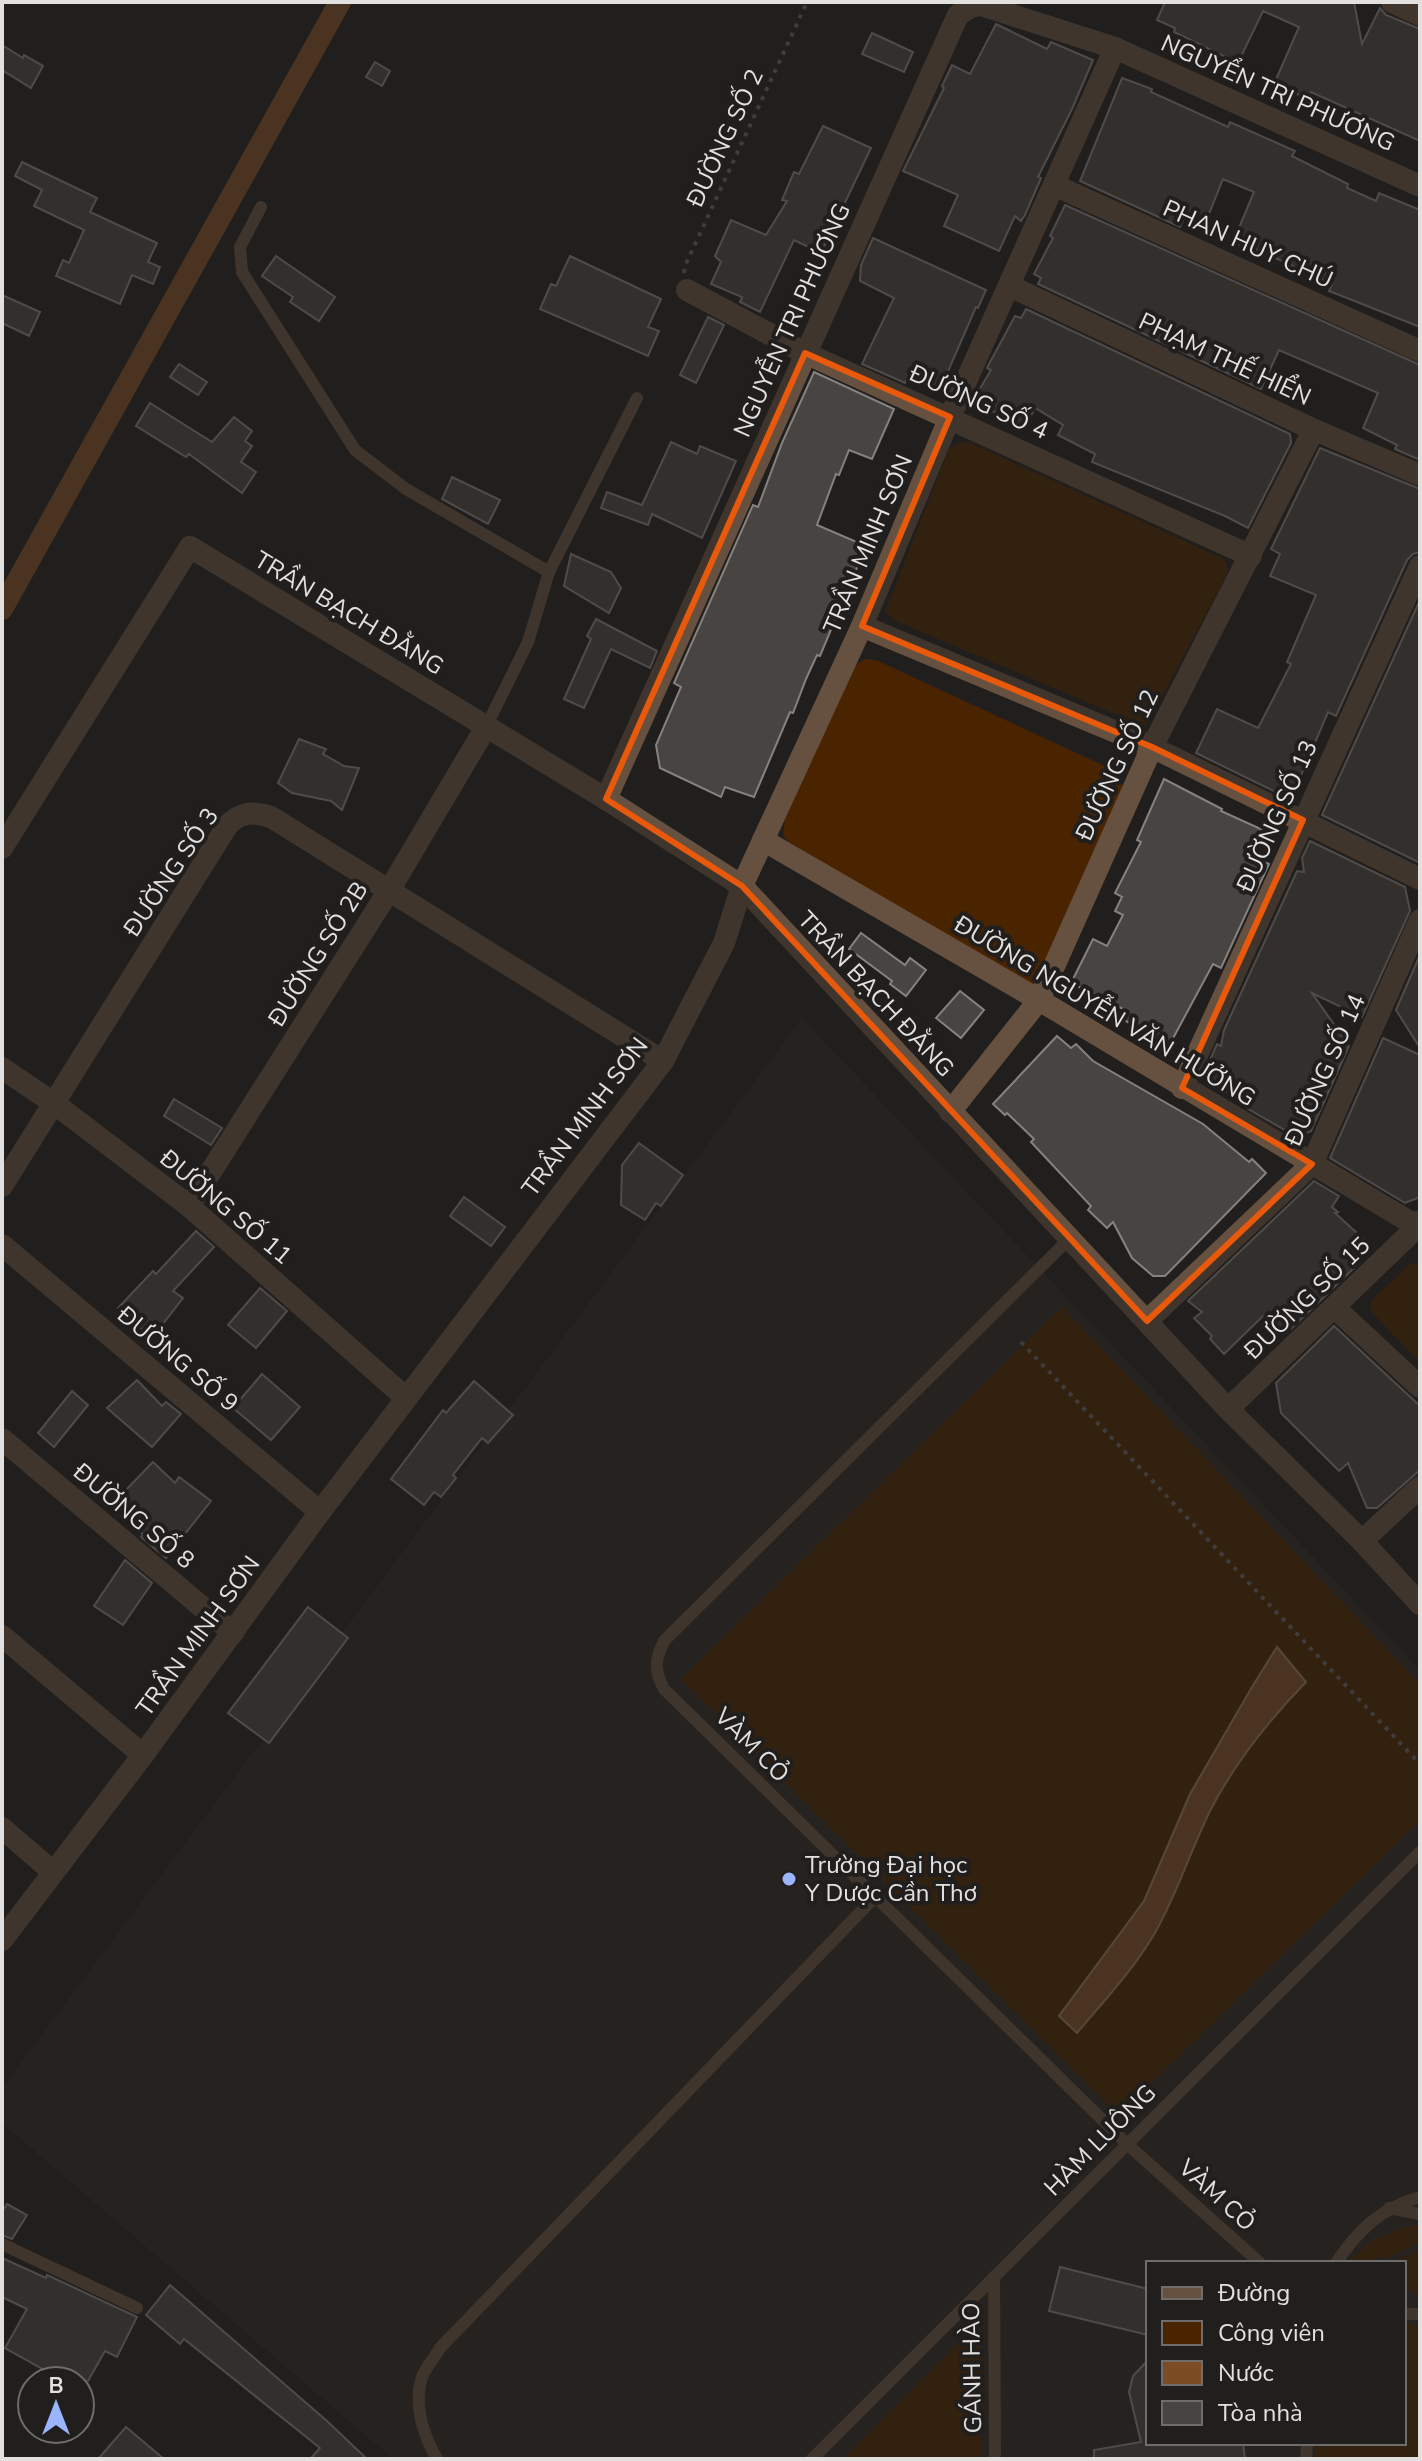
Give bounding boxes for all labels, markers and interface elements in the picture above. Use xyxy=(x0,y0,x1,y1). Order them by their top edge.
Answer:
street label: NGUYỂN TRI PHƯƠNG xyxy=(1156,26,1400,159)
street label: ĐƯỜNG SỐ 2 xyxy=(678,63,771,213)
street label: PHAN HUY CHÚ xyxy=(1158,192,1338,296)
street label: NGUYỄN TRI PHƯƠNG xyxy=(725,198,858,442)
street label: PHẠM THẾ HIỂN xyxy=(1134,304,1317,413)
street label: ĐƯỜNG SỐ 4 xyxy=(904,356,1054,447)
street label: TRẦN MINH SƠN xyxy=(815,449,920,638)
street label: TRẦN BẠCH ĐẰNG xyxy=(248,543,450,682)
street label: ĐƯỜNG SỐ 12 xyxy=(1067,684,1166,847)
street label: ĐƯỜNG SỐ 13 xyxy=(1228,735,1325,898)
street label: ĐƯỜNG SỐ 3 xyxy=(115,801,226,943)
street label: ĐƯỜNG SỐ 2B xyxy=(259,875,375,1033)
street label: TRẦN BẠCH ĐẰNG xyxy=(791,904,962,1084)
street label: ĐƯỜNG NGUYỄN VĂN HƯỞNG xyxy=(947,907,1262,1114)
street label: ĐƯỜNG SỐ 14 xyxy=(1276,989,1373,1152)
street label: TRẦN MINH SƠN xyxy=(514,1030,655,1203)
street label: ĐƯỜNG SỐ 11 xyxy=(152,1141,299,1272)
street label: ĐƯỜNG SỐ 15 xyxy=(1236,1229,1377,1367)
street label: ĐƯỜNG SỐ 9 xyxy=(110,1298,246,1419)
street label: ĐƯỜNG SỐ 8 xyxy=(66,1455,202,1576)
street label: TRẦN MINH SƠN xyxy=(128,1549,267,1723)
street label: VÀM CỎ xyxy=(707,1700,796,1789)
place label: Trường Đại học Y Dược Cần Thơ xyxy=(804,1849,977,1909)
marker: Trường Đại học Y Dược Cần Thơ xyxy=(780,1870,798,1888)
street label: HÀM LUÔNG xyxy=(1037,2077,1163,2203)
street label: VÀM CỎ xyxy=(1171,2151,1262,2238)
legend xyxy=(1146,2261,1406,2445)
text: Đường xyxy=(1217,2277,1290,2309)
street label: GÁNH HÀO xyxy=(955,2302,989,2434)
text: Công viên xyxy=(1218,2317,1325,2349)
text: Nước xyxy=(1218,2357,1274,2389)
north arrow xyxy=(16,2365,96,2445)
text: B xyxy=(48,2371,64,2401)
text: Tòa nhà xyxy=(1218,2397,1303,2429)

